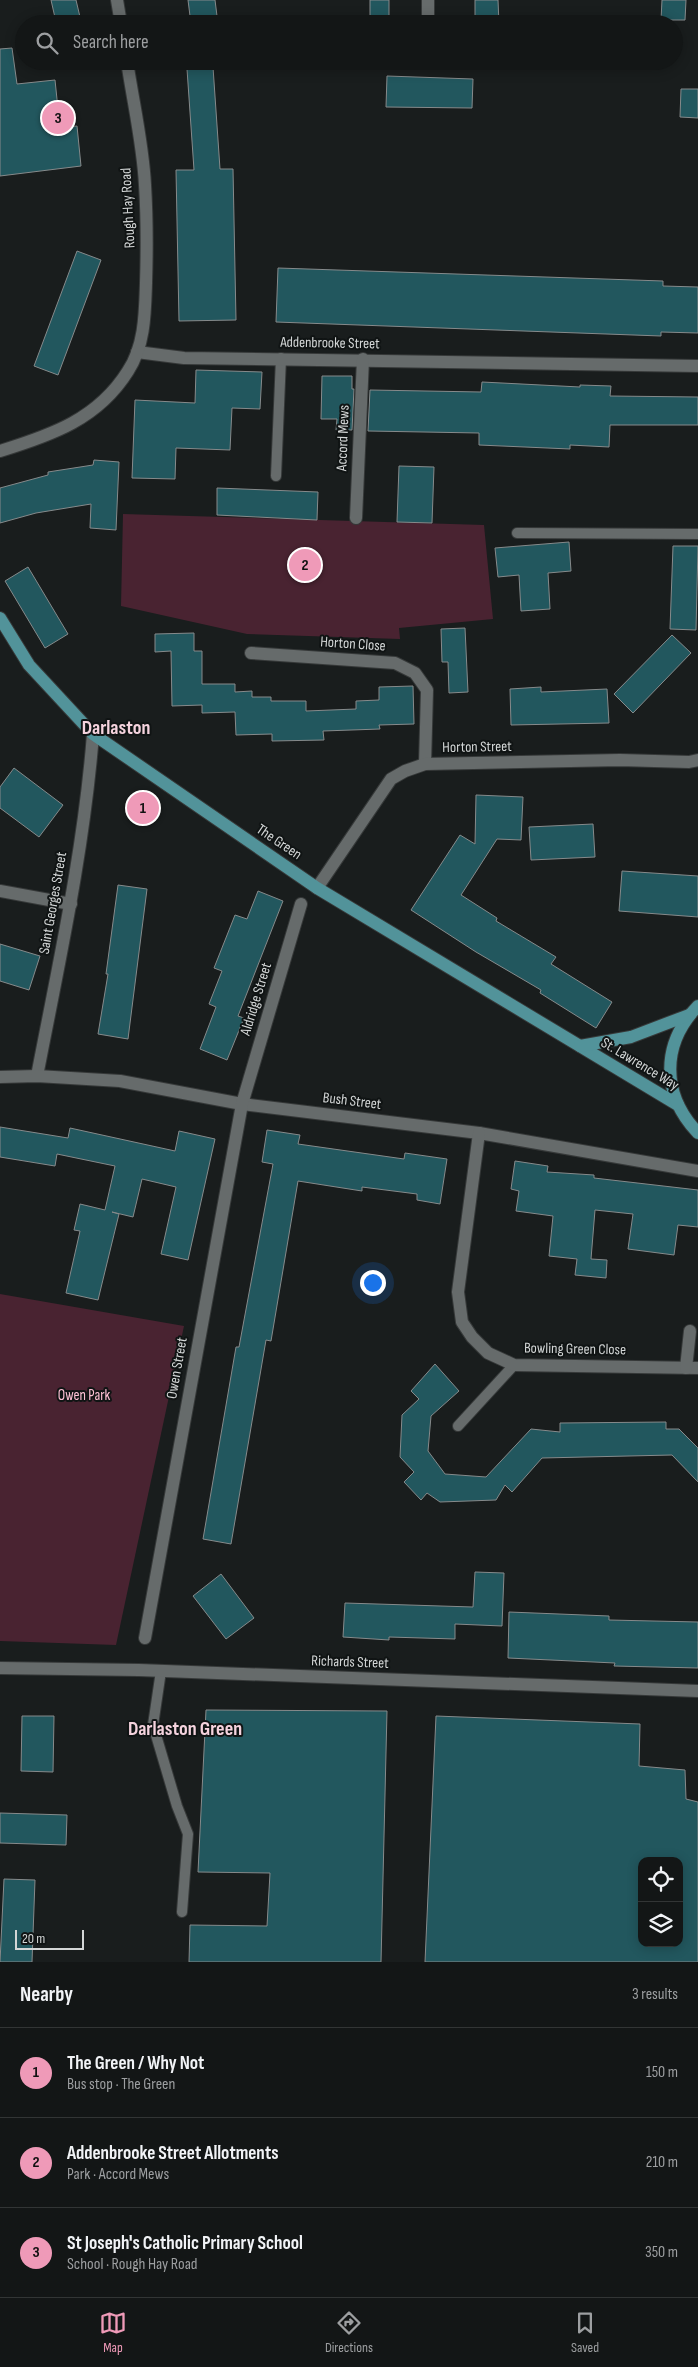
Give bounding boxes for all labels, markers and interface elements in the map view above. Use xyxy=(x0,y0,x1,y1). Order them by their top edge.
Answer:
search box xyxy=(15,15,683,70)
icon: search xyxy=(33,29,61,57)
text: Search here xyxy=(73,31,149,54)
pin: 3 xyxy=(42,99,74,137)
street label: Rough Hay Road xyxy=(116,167,140,249)
street label: Addenbrooke Street xyxy=(279,333,380,353)
street label: Accord Mews xyxy=(332,405,354,472)
pin: 2 xyxy=(289,546,321,584)
street label: Horton Close xyxy=(320,632,386,656)
district label: Darlaston xyxy=(82,716,150,740)
street label: Horton Street xyxy=(442,737,512,757)
pin: 1 xyxy=(127,789,159,827)
street label: The Green xyxy=(253,820,305,864)
street label: Saint Georges Street xyxy=(35,850,71,956)
street label: Aldridge Street xyxy=(236,960,276,1039)
street label: St. Lawrence Way xyxy=(597,1033,683,1095)
street label: Bush Street xyxy=(322,1088,383,1114)
your location xyxy=(360,1270,386,1296)
street label: Owen Street xyxy=(162,1335,192,1400)
street label: Bowling Green Close xyxy=(524,1339,626,1359)
park label: Owen Park xyxy=(58,1386,111,1405)
street label: Richards Street xyxy=(311,1651,390,1673)
district label: Darlaston Green xyxy=(128,1717,242,1741)
map controls xyxy=(638,1857,683,1947)
button: locate xyxy=(638,1857,683,1902)
button: layers xyxy=(638,1902,683,1947)
scale bar xyxy=(15,1927,84,1950)
text: 20 m xyxy=(22,1930,45,1947)
text: Nearby xyxy=(20,1982,73,2007)
text: 3 results xyxy=(632,1985,678,2004)
text: The Green / Why Not xyxy=(67,2052,204,2075)
text: 1 xyxy=(33,2063,39,2082)
text: 150 m xyxy=(646,2063,678,2082)
text: Bus stop · The Green xyxy=(67,2075,175,2094)
text: Addenbrooke Street Allotments xyxy=(67,2142,278,2165)
text: 2 xyxy=(32,2153,40,2172)
text: 210 m xyxy=(646,2153,678,2172)
text: Park · Accord Mews xyxy=(67,2165,169,2184)
text: St Joseph's Catholic Primary School xyxy=(67,2232,303,2255)
text: 3 xyxy=(32,2243,40,2262)
text: 350 m xyxy=(645,2243,678,2262)
text: School · Rough Hay Road xyxy=(67,2255,197,2274)
tab: Map xyxy=(99,2309,127,2356)
tab: Directions xyxy=(325,2309,373,2356)
tab: Saved xyxy=(571,2309,599,2356)

